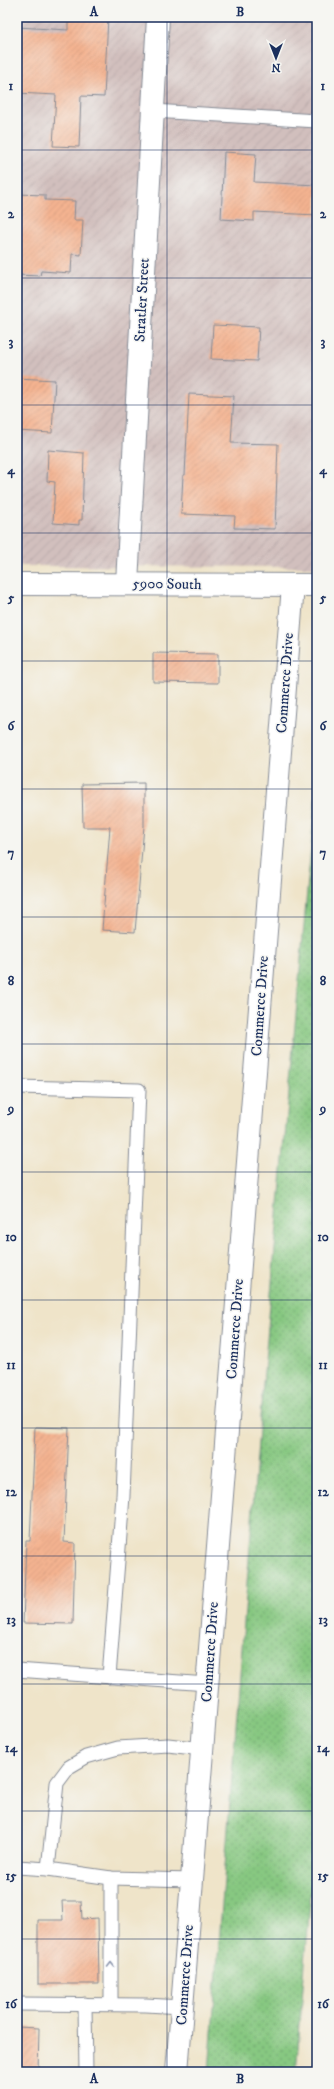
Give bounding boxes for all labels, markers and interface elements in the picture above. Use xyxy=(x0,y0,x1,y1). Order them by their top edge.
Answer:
text: A xyxy=(89,4,99,20)
text: B xyxy=(236,4,244,20)
north arrow xyxy=(256,38,296,78)
text: N xyxy=(271,60,281,74)
text: 1 xyxy=(9,78,14,94)
text: 1 xyxy=(321,78,326,94)
text: 2 xyxy=(8,206,15,222)
text: 2 xyxy=(320,206,327,222)
street label: Stratler Street xyxy=(130,257,154,343)
text: 3 xyxy=(9,334,14,350)
text: 3 xyxy=(321,334,326,350)
text: 4 xyxy=(6,462,15,479)
text: 4 xyxy=(318,462,327,479)
street label: 5900 South xyxy=(132,574,202,594)
text: 5 xyxy=(7,590,15,606)
text: 5 xyxy=(319,590,327,606)
street label: Commerce Drive xyxy=(272,632,298,734)
text: 6 xyxy=(8,718,16,734)
text: 6 xyxy=(320,718,328,734)
text: 7 xyxy=(8,845,15,861)
text: 7 xyxy=(320,845,327,861)
street label: Commerce Drive xyxy=(247,955,273,1057)
text: 8 xyxy=(8,973,15,989)
text: 8 xyxy=(320,973,327,989)
text: 9 xyxy=(7,1101,14,1117)
text: 9 xyxy=(319,1101,326,1117)
text: 10 xyxy=(5,1229,17,1245)
text: 10 xyxy=(317,1229,329,1245)
street label: Commerce Drive xyxy=(222,1278,248,1380)
text: 11 xyxy=(6,1357,16,1373)
text: 11 xyxy=(318,1357,328,1373)
text: 12 xyxy=(5,1484,17,1500)
text: 12 xyxy=(317,1484,329,1500)
street label: Commerce Drive xyxy=(197,1601,223,1703)
text: 13 xyxy=(6,1612,16,1628)
text: 13 xyxy=(318,1612,328,1628)
text: 14 xyxy=(5,1740,18,1757)
text: 14 xyxy=(317,1740,330,1757)
text: 15 xyxy=(5,1868,17,1884)
text: 15 xyxy=(317,1868,329,1884)
street label: Commerce Drive xyxy=(172,1924,198,2026)
one-way arrow xyxy=(107,1962,115,1968)
text: 16 xyxy=(5,1996,18,2012)
text: 16 xyxy=(317,1996,330,2012)
text: A xyxy=(89,2071,99,2087)
text: B xyxy=(236,2071,244,2087)

